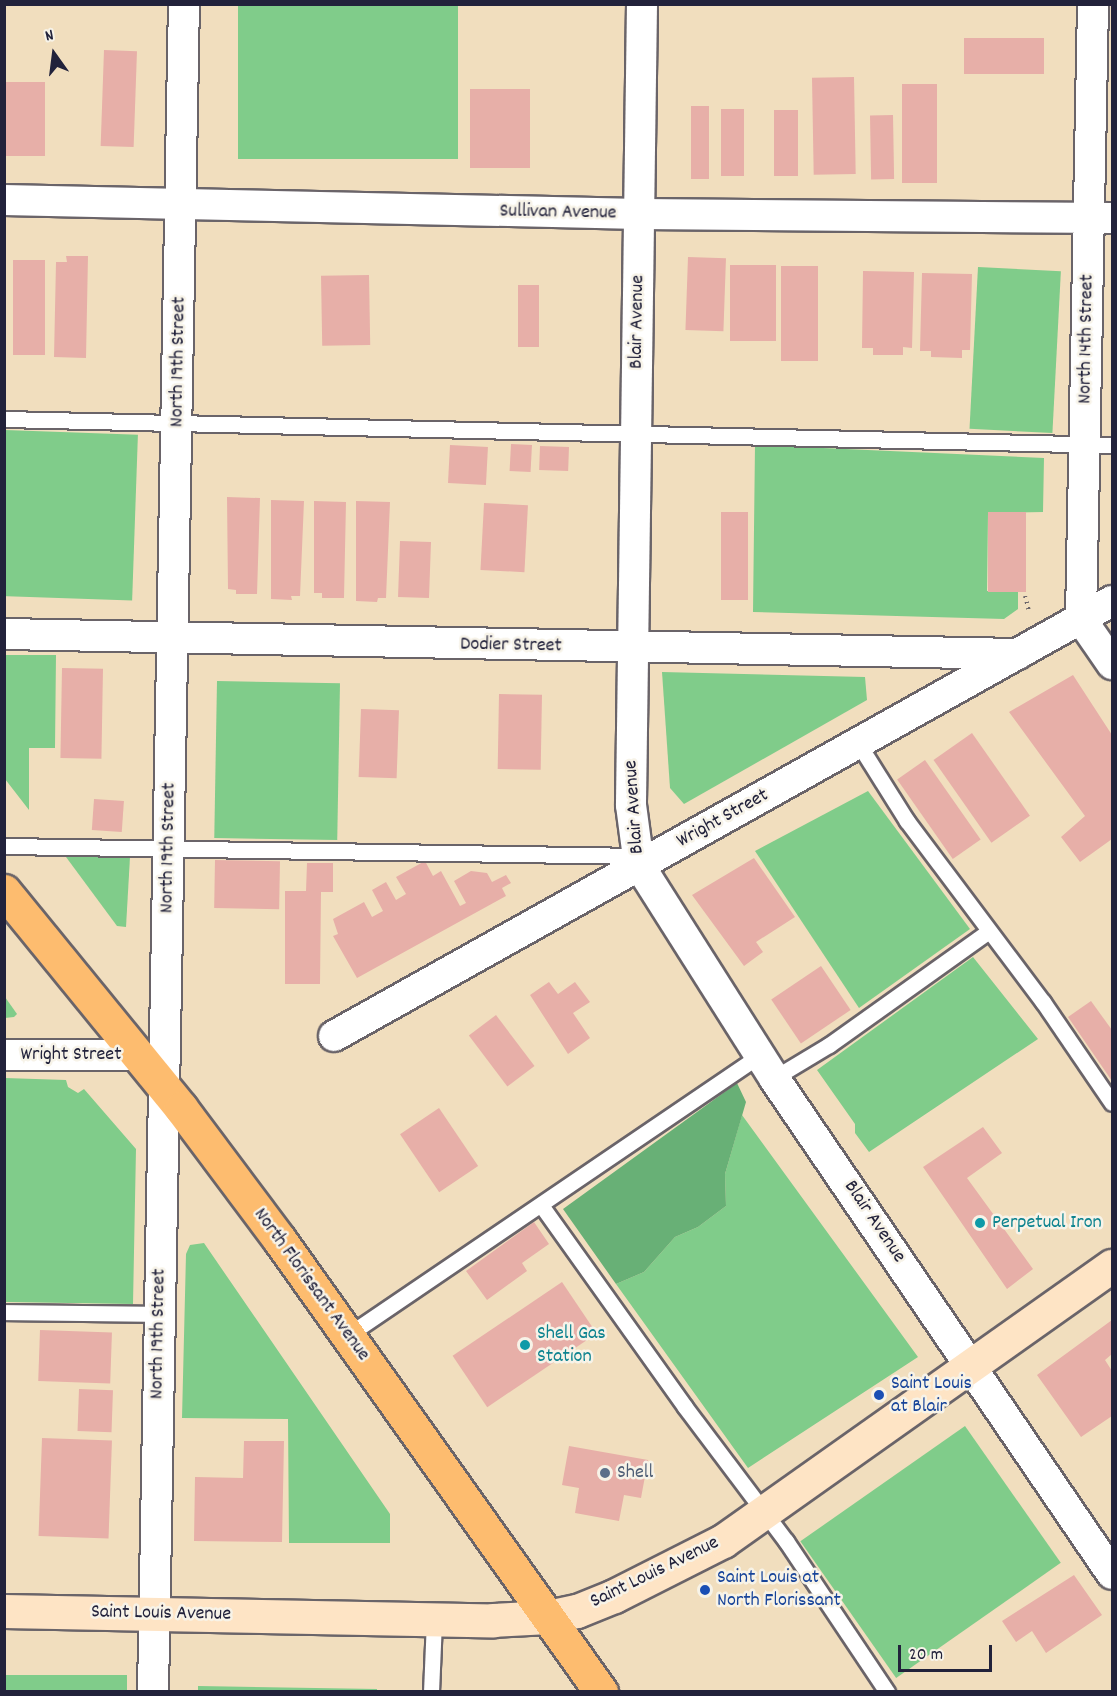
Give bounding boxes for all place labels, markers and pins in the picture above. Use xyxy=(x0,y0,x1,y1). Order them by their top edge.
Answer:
place label: Perpetual Iron xyxy=(992,1211,1102,1235)
marker: Perpetual Iron xyxy=(973,1216,987,1230)
place label: Shell Gas Station xyxy=(537,1322,606,1369)
marker: Shell Gas Station xyxy=(518,1338,532,1352)
place label: Saint Louis at Blair xyxy=(891,1372,972,1419)
marker: Saint Louis at Blair xyxy=(872,1388,886,1402)
place label: Shell xyxy=(617,1461,653,1485)
marker: Shell xyxy=(598,1466,612,1480)
place label: Saint Louis at North Florissant xyxy=(717,1566,841,1613)
marker: Saint Louis at North Florissant xyxy=(698,1583,712,1597)

